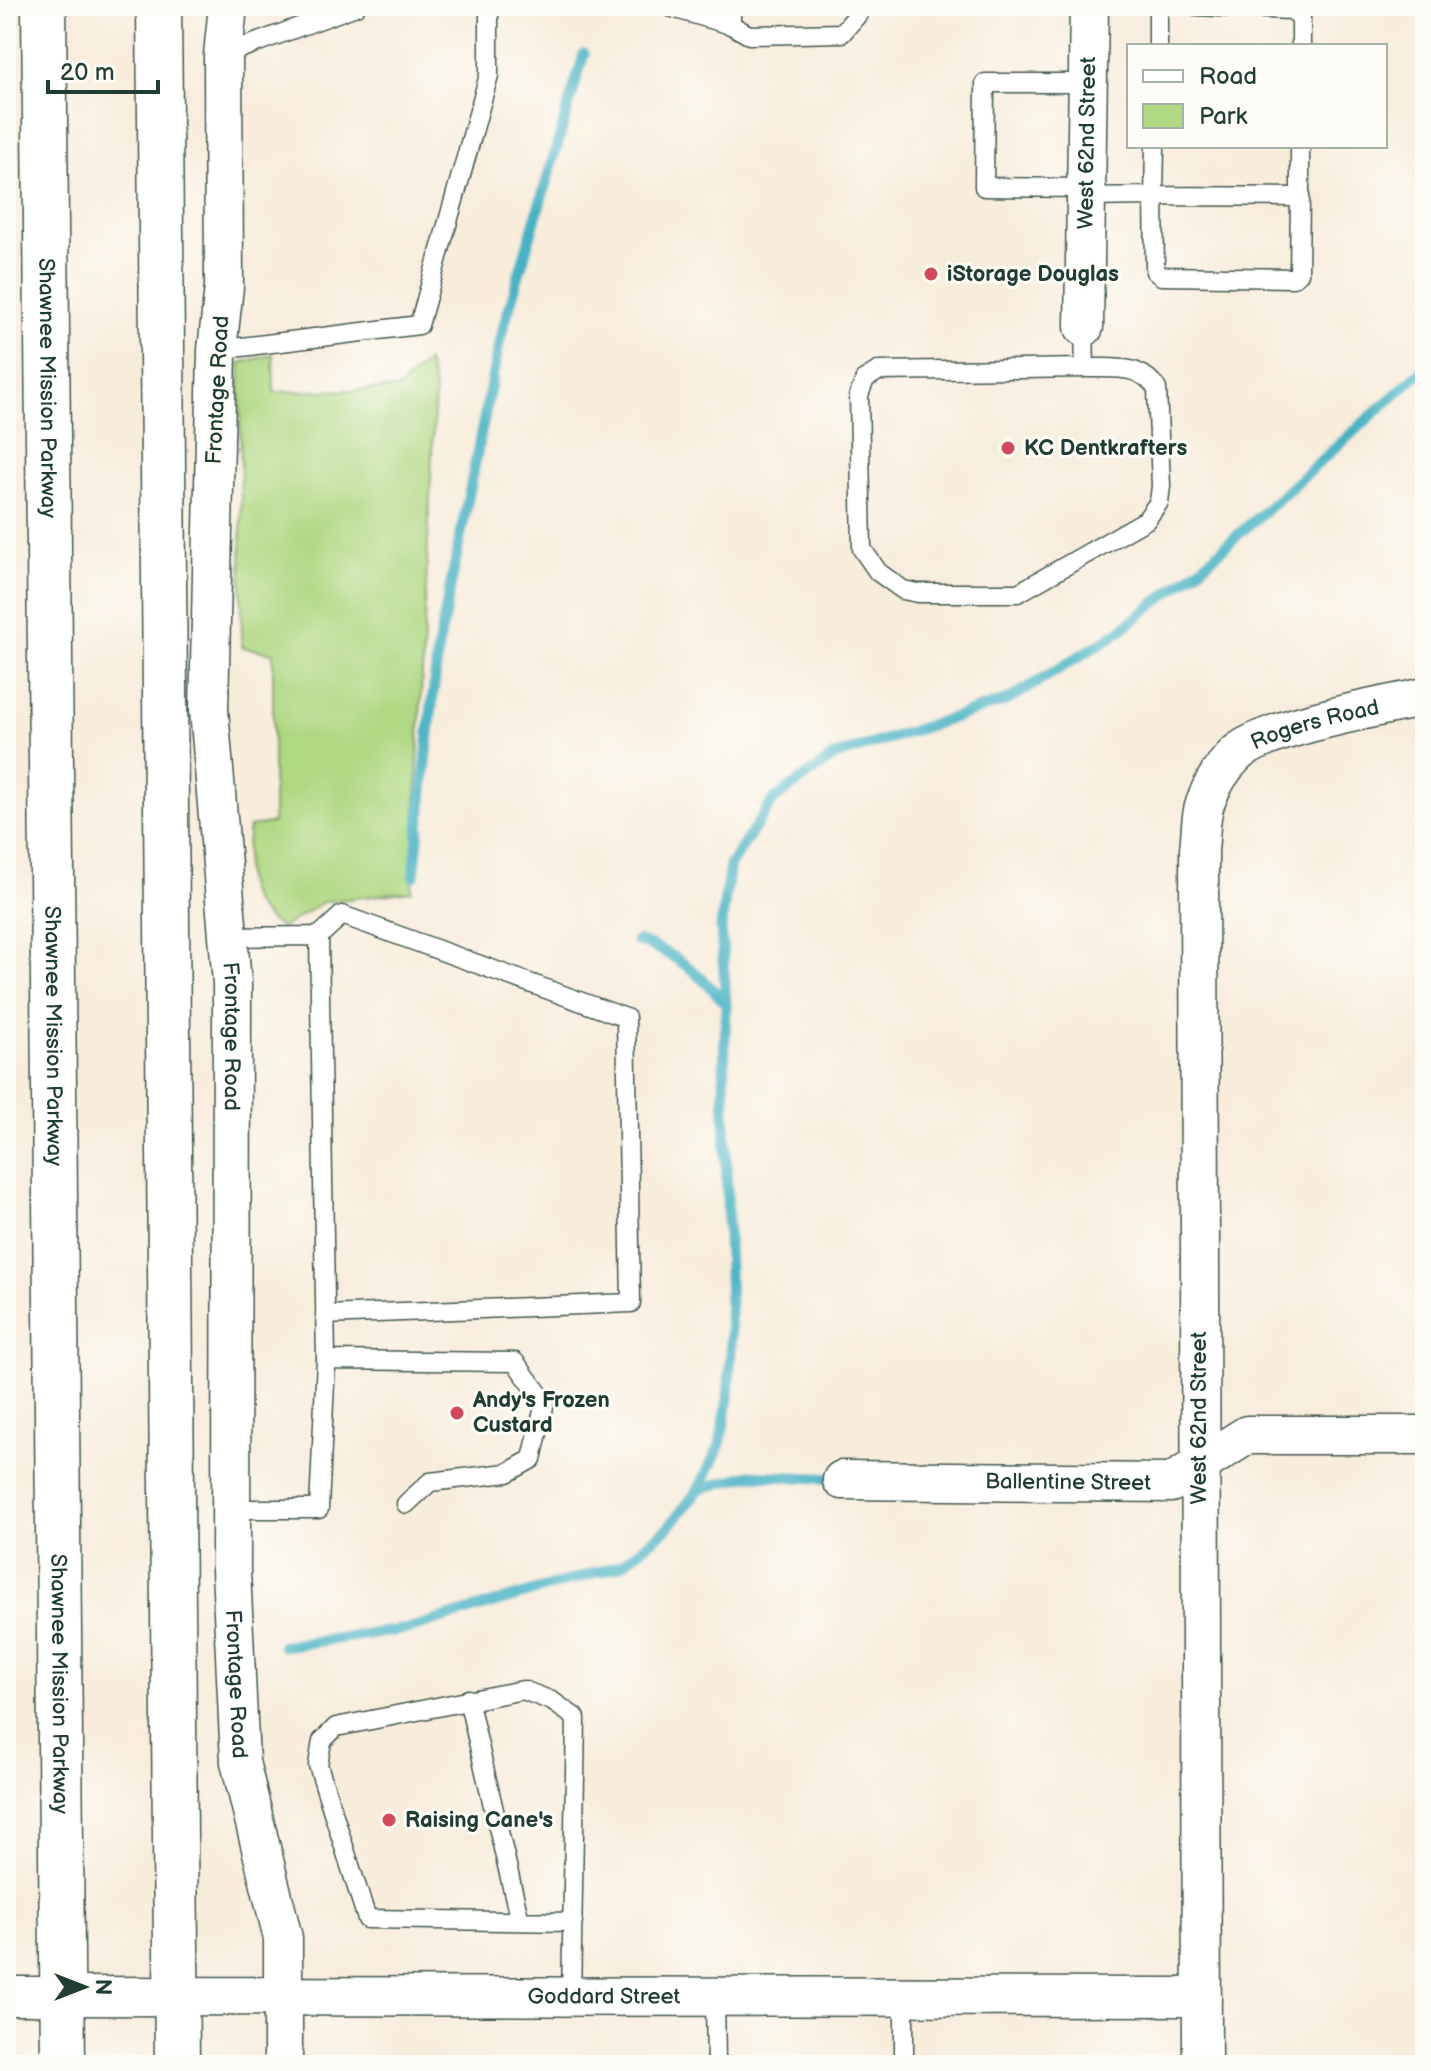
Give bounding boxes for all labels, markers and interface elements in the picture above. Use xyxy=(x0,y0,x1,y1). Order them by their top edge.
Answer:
scale bar xyxy=(48,44,158,94)
legend xyxy=(1127,44,1387,148)
street label: West 62nd Street xyxy=(1072,56,1102,230)
text: 20 m xyxy=(60,58,115,87)
text: Road xyxy=(1199,62,1257,91)
text: Park xyxy=(1199,102,1247,131)
street label: Shawnee Mission Parkway xyxy=(33,258,62,518)
place label: iStorage Douglas xyxy=(947,261,1119,288)
marker: iStorage Douglas xyxy=(922,265,940,283)
street label: Frontage Road xyxy=(201,315,235,465)
place label: KC Dentkrafters xyxy=(1024,435,1187,462)
marker: KC Dentkrafters xyxy=(999,439,1017,457)
street label: Rogers Road xyxy=(1246,694,1382,756)
street label: Shawnee Mission Parkway xyxy=(39,906,68,1166)
street label: Frontage Road xyxy=(217,961,246,1111)
street label: West 62nd Street xyxy=(1186,1331,1213,1504)
place label: Andy's Frozen Custard xyxy=(472,1387,610,1439)
marker: Andy's Frozen Custard xyxy=(448,1404,466,1422)
street label: Ballentine Street xyxy=(985,1468,1151,1496)
street label: Shawnee Mission Parkway xyxy=(45,1554,74,1814)
street label: Frontage Road xyxy=(219,1609,253,1759)
place label: Raising Cane's xyxy=(405,1807,553,1834)
marker: Raising Cane's xyxy=(380,1811,398,1829)
north arrow xyxy=(44,1947,124,2027)
text: N xyxy=(89,1979,116,1995)
street label: Goddard Street xyxy=(528,1983,681,2010)

